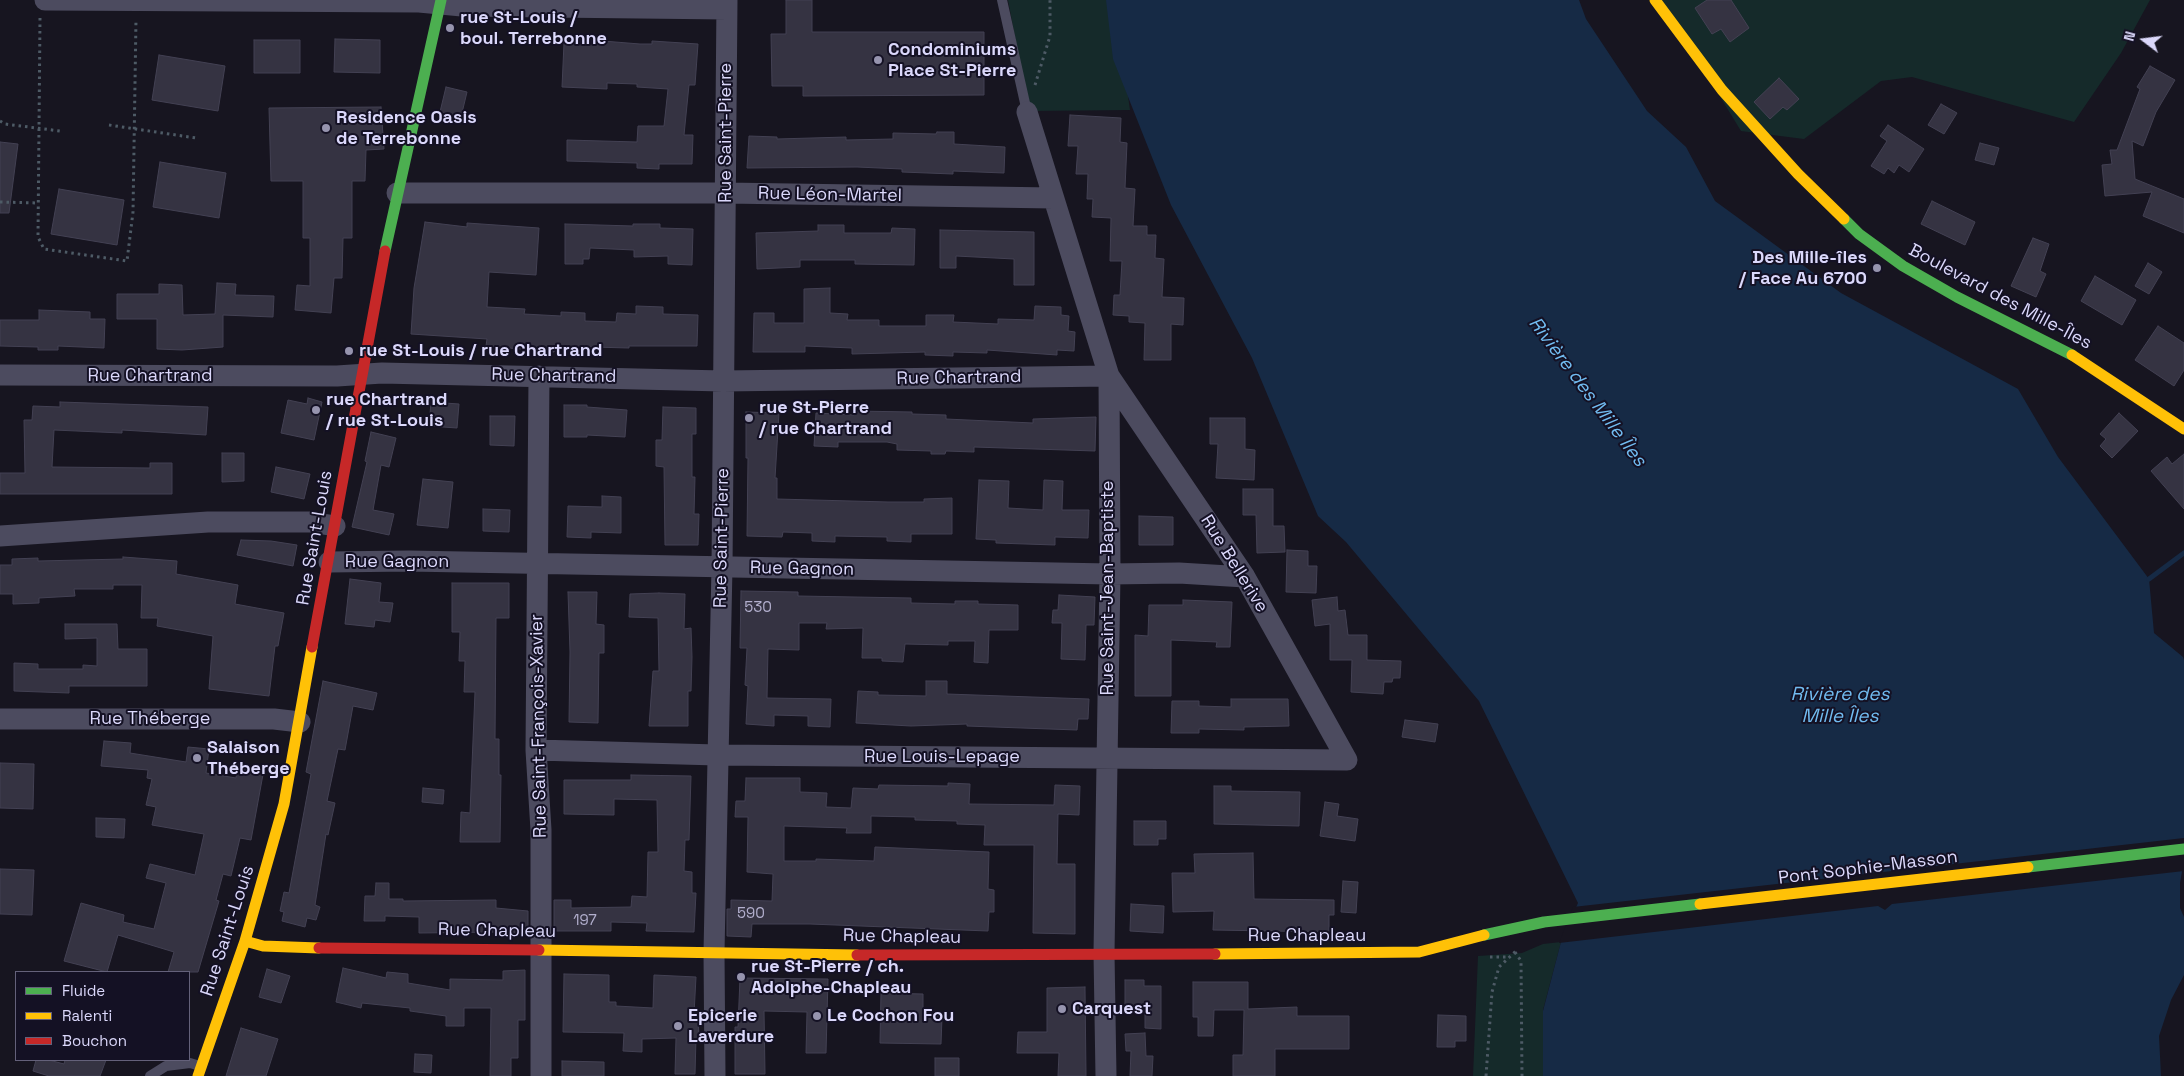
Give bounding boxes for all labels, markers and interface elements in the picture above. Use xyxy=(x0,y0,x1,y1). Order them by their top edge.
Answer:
place label: rue St-Louis / boul. Terrebonne xyxy=(460,7,607,50)
north arrow xyxy=(2119,15,2169,65)
marker: rue St-Louis / boul. Terrebonne xyxy=(444,22,456,34)
text: N xyxy=(2120,29,2139,43)
place label: Condominiums Place St-Pierre xyxy=(888,39,1016,82)
marker: Condominiums Place St-Pierre xyxy=(872,54,884,66)
street label: Rue Saint-Pierre xyxy=(715,63,737,203)
place label: Residence Oasis de Terrebonne xyxy=(336,107,477,150)
marker: Residence Oasis de Terrebonne xyxy=(320,122,332,134)
street label: Rue Léon-Martel xyxy=(758,183,902,207)
street label: Boulevard des Mille-Îles xyxy=(1905,240,2095,354)
place label: Des Mille-îles / Face Au 6700 xyxy=(1739,247,1867,290)
marker: Des Mille-îles / Face Au 6700 xyxy=(1871,262,1883,274)
water label: Rivière des Mille Îles xyxy=(1523,313,1651,471)
place label: rue St-Louis / rue Chartrand xyxy=(359,340,602,362)
marker: rue St-Louis / rue Chartrand xyxy=(343,345,355,357)
street label: Rue Chartrand xyxy=(491,364,617,388)
street label: Rue Chartrand xyxy=(87,365,213,387)
street label: Rue Chartrand xyxy=(896,366,1022,390)
place label: rue Chartrand / rue St-Louis xyxy=(326,389,447,432)
place label: rue St-Pierre / rue Chartrand xyxy=(759,397,892,439)
marker: rue Chartrand / rue St-Louis xyxy=(310,404,322,416)
marker: rue St-Pierre / rue Chartrand xyxy=(743,412,755,424)
street label: Rue Saint-Pierre xyxy=(710,468,734,608)
street label: Rue Saint-Louis xyxy=(293,469,337,607)
street label: Rue Saint-Jean-Baptiste xyxy=(1097,481,1119,695)
street label: Rue Bellerive xyxy=(1195,511,1273,617)
street label: Rue Gagnon xyxy=(345,551,449,573)
street label: Rue Gagnon xyxy=(750,557,854,581)
house number: 530 xyxy=(744,599,772,617)
street label: Rue Saint-François-Xavier xyxy=(526,614,552,838)
water label: Rivière des Mille Îles xyxy=(1790,684,1890,728)
street label: Rue Théberge xyxy=(90,708,210,730)
place label: Salaison Théberge xyxy=(207,737,290,780)
street label: Rue Louis-Lepage xyxy=(864,746,1020,768)
marker: Salaison Théberge xyxy=(191,752,203,764)
street label: Pont Sophie-Masson xyxy=(1777,846,1959,890)
street label: Rue Saint-Louis xyxy=(197,863,259,999)
house number: 590 xyxy=(737,905,765,923)
house number: 197 xyxy=(573,912,597,930)
street label: Rue Chapleau xyxy=(438,919,556,943)
street label: Rue Chapleau xyxy=(843,925,961,949)
street label: Rue Chapleau xyxy=(1248,925,1366,947)
place label: rue St-Pierre / ch. Adolphe-Chapleau xyxy=(751,956,911,999)
legend xyxy=(15,971,190,1061)
marker: rue St-Pierre / ch. Adolphe-Chapleau xyxy=(735,971,747,983)
text: Fluide xyxy=(62,981,105,1000)
place label: Carquest xyxy=(1072,998,1151,1020)
marker: Carquest xyxy=(1056,1003,1068,1015)
place label: Epicerie Laverdure xyxy=(688,1005,774,1048)
place label: Le Cochon Fou xyxy=(827,1005,954,1027)
text: Ralenti xyxy=(62,1006,112,1025)
marker: Le Cochon Fou xyxy=(811,1010,823,1022)
marker: Epicerie Laverdure xyxy=(672,1020,684,1032)
text: Bouchon xyxy=(62,1031,127,1050)

